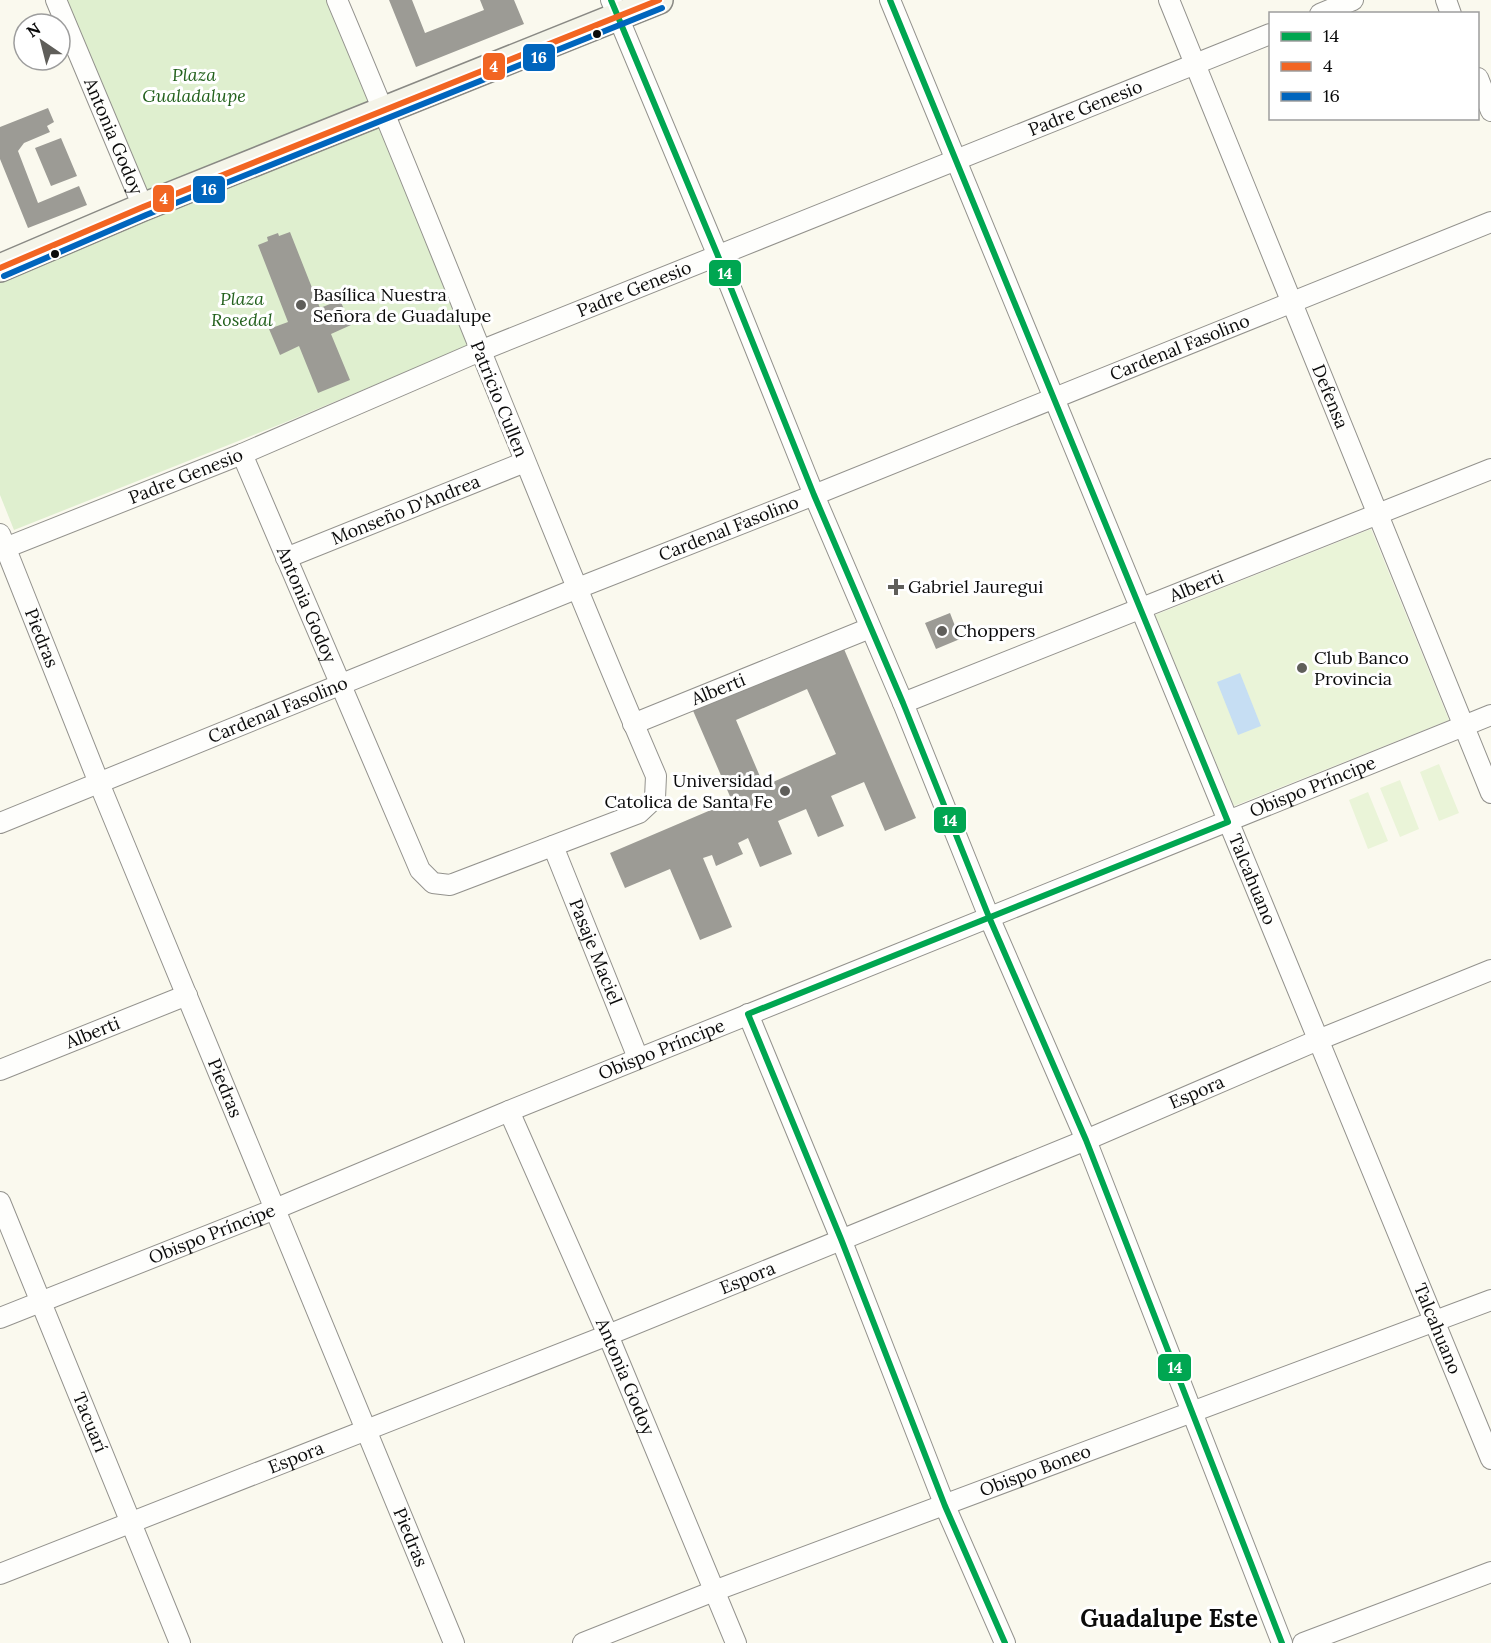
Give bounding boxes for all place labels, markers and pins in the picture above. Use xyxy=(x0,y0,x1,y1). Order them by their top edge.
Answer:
unlabelled marker xyxy=(591,28,603,40)
unlabelled marker xyxy=(49,248,61,260)
place label: Basílica Nuestra Señora de Guadalupe xyxy=(313,283,492,327)
marker: Basílica Nuestra Señora de Guadalupe xyxy=(294,298,308,312)
place label: Gabriel Jauregui xyxy=(908,575,1043,598)
marker: Gabriel Jauregui xyxy=(889,580,903,594)
place label: Choppers xyxy=(954,619,1035,642)
marker: Choppers xyxy=(935,624,949,638)
place label: Club Banco Provincia xyxy=(1314,646,1409,690)
marker: Club Banco Provincia xyxy=(1295,661,1309,675)
place label: Universidad Catolica de Santa Fe xyxy=(604,769,773,813)
marker: Universidad Catolica de Santa Fe xyxy=(778,784,792,798)

